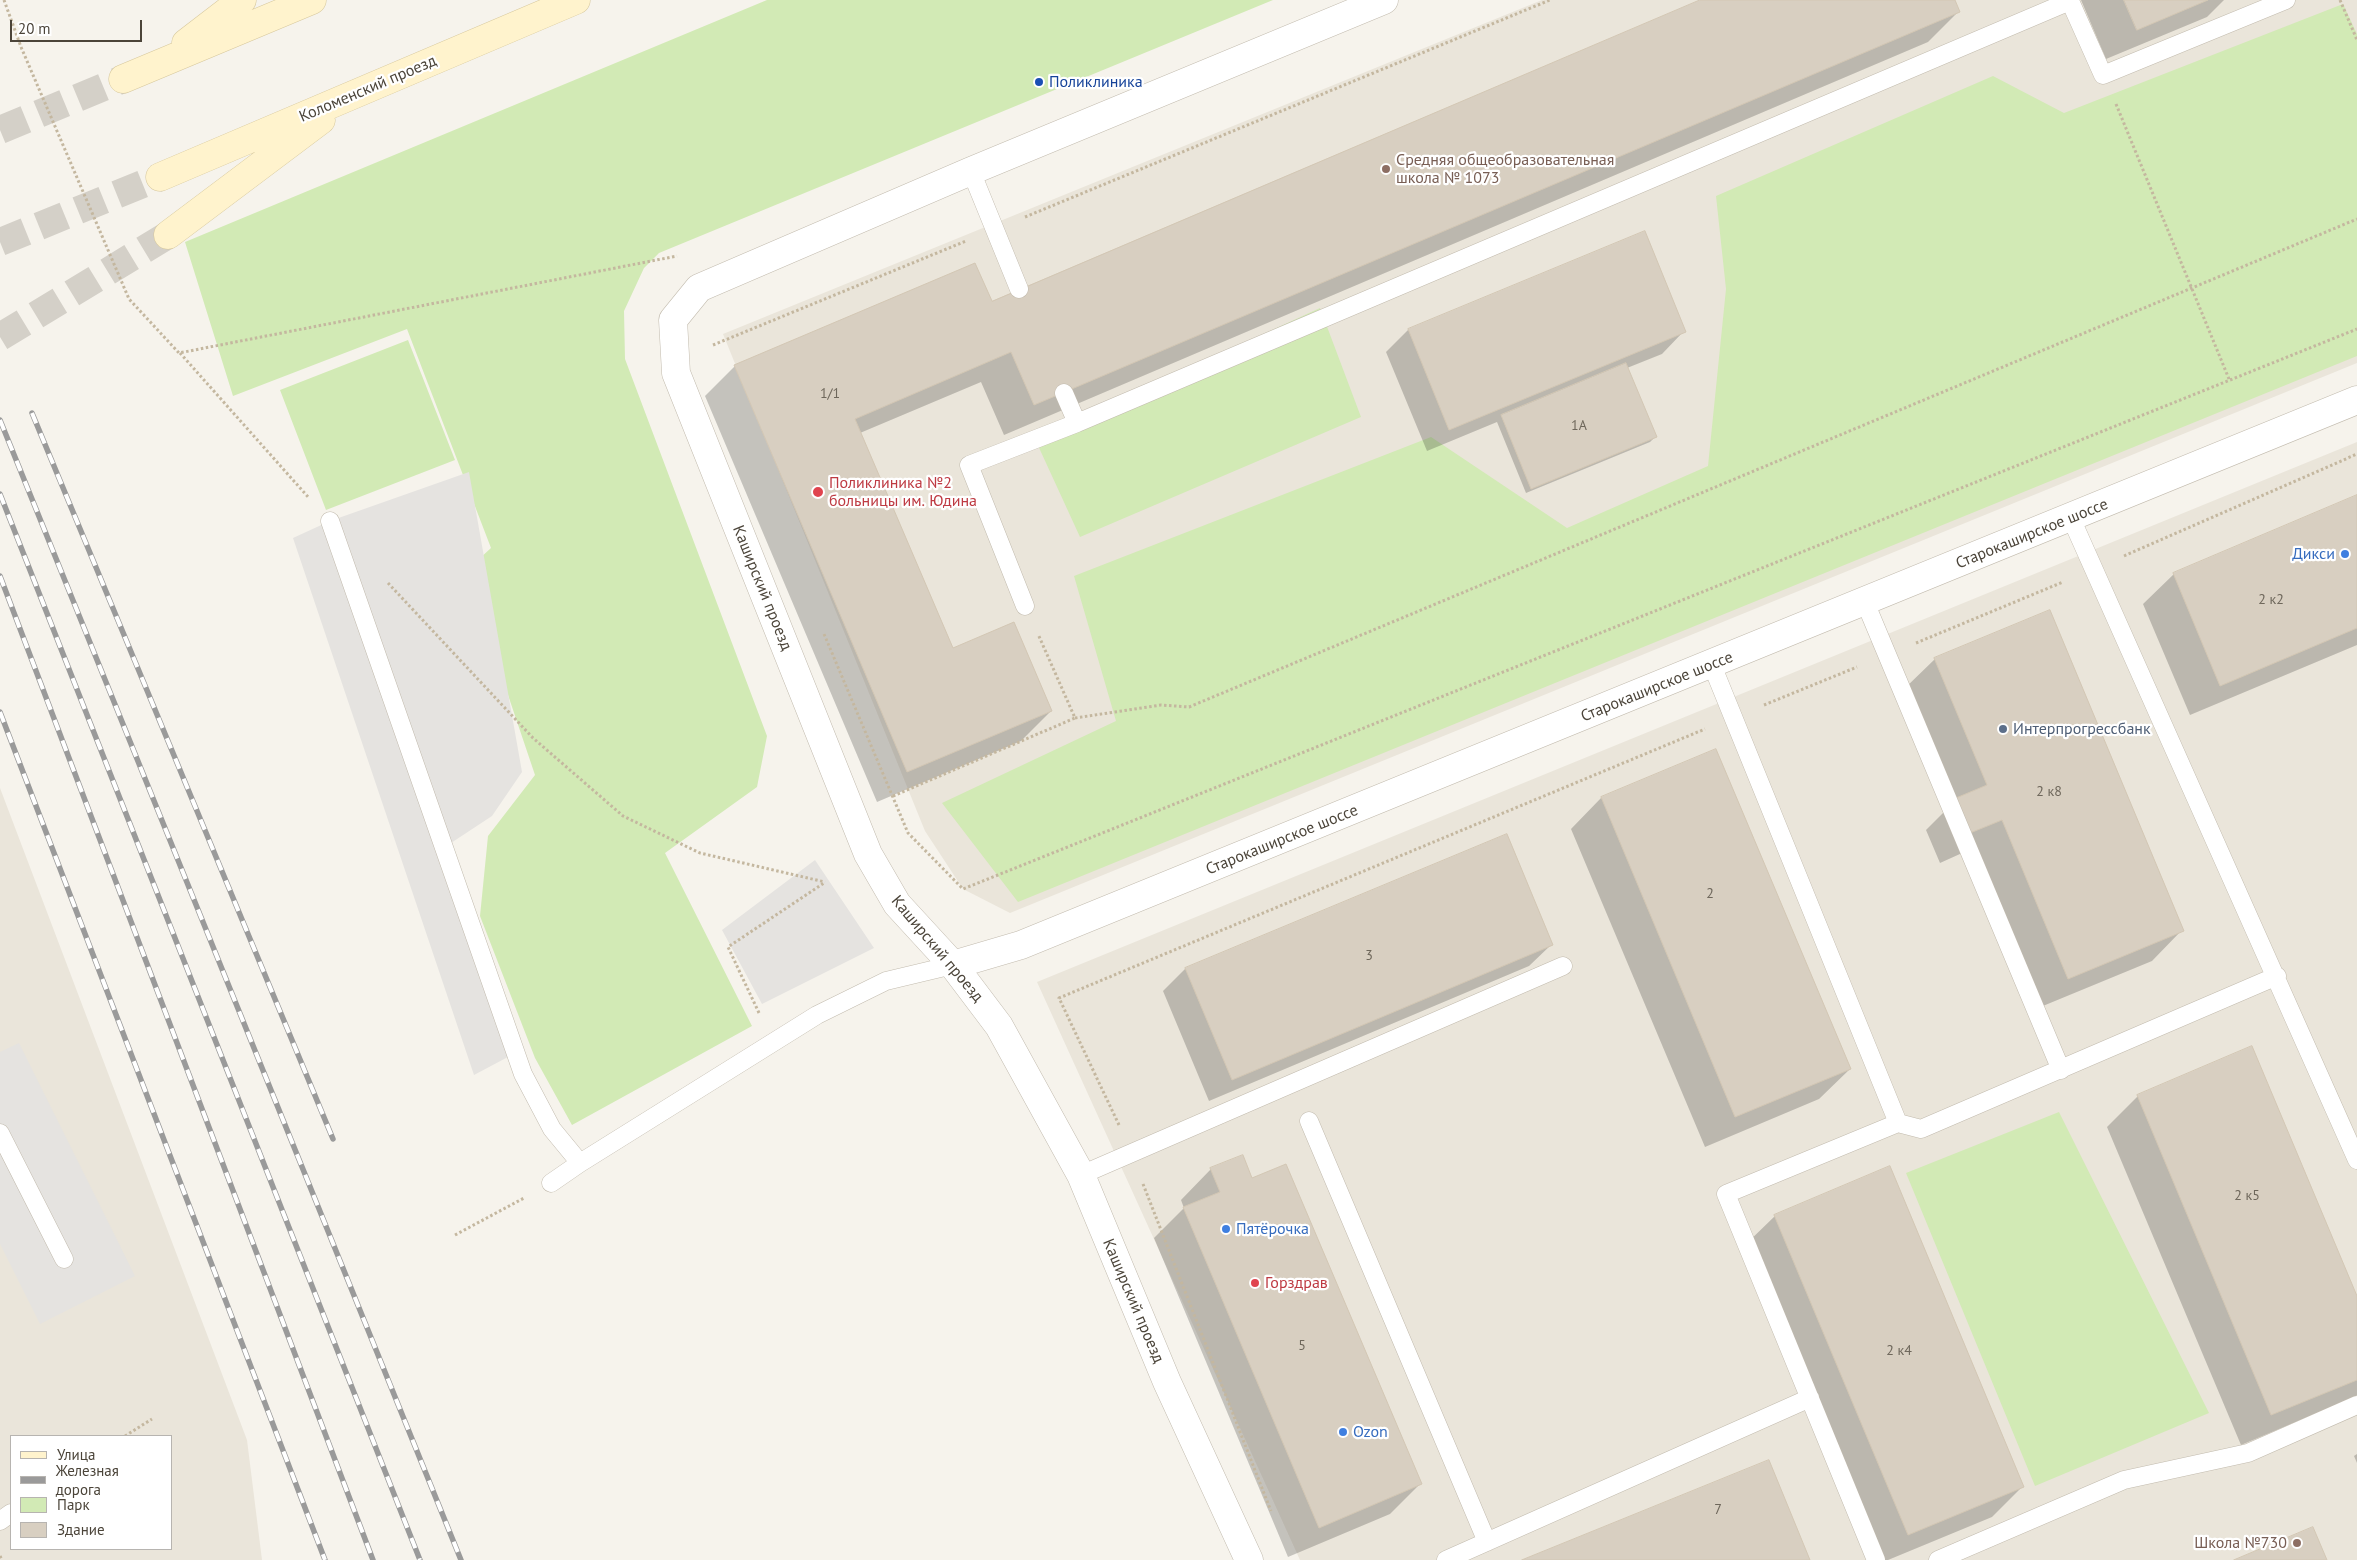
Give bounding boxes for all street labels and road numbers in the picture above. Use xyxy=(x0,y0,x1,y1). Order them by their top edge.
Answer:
street label: Коломенский проезд xyxy=(297,51,439,127)
street label: Старокаширское шоссе xyxy=(1953,495,2111,573)
street label: Каширский проезд xyxy=(728,523,796,653)
street label: Старокаширское шоссе xyxy=(1578,648,1736,726)
street label: Старокаширское шоссе xyxy=(1203,801,1361,879)
street label: Каширский проезд xyxy=(887,892,987,1006)
street label: Каширский проезд xyxy=(1098,1236,1168,1366)

